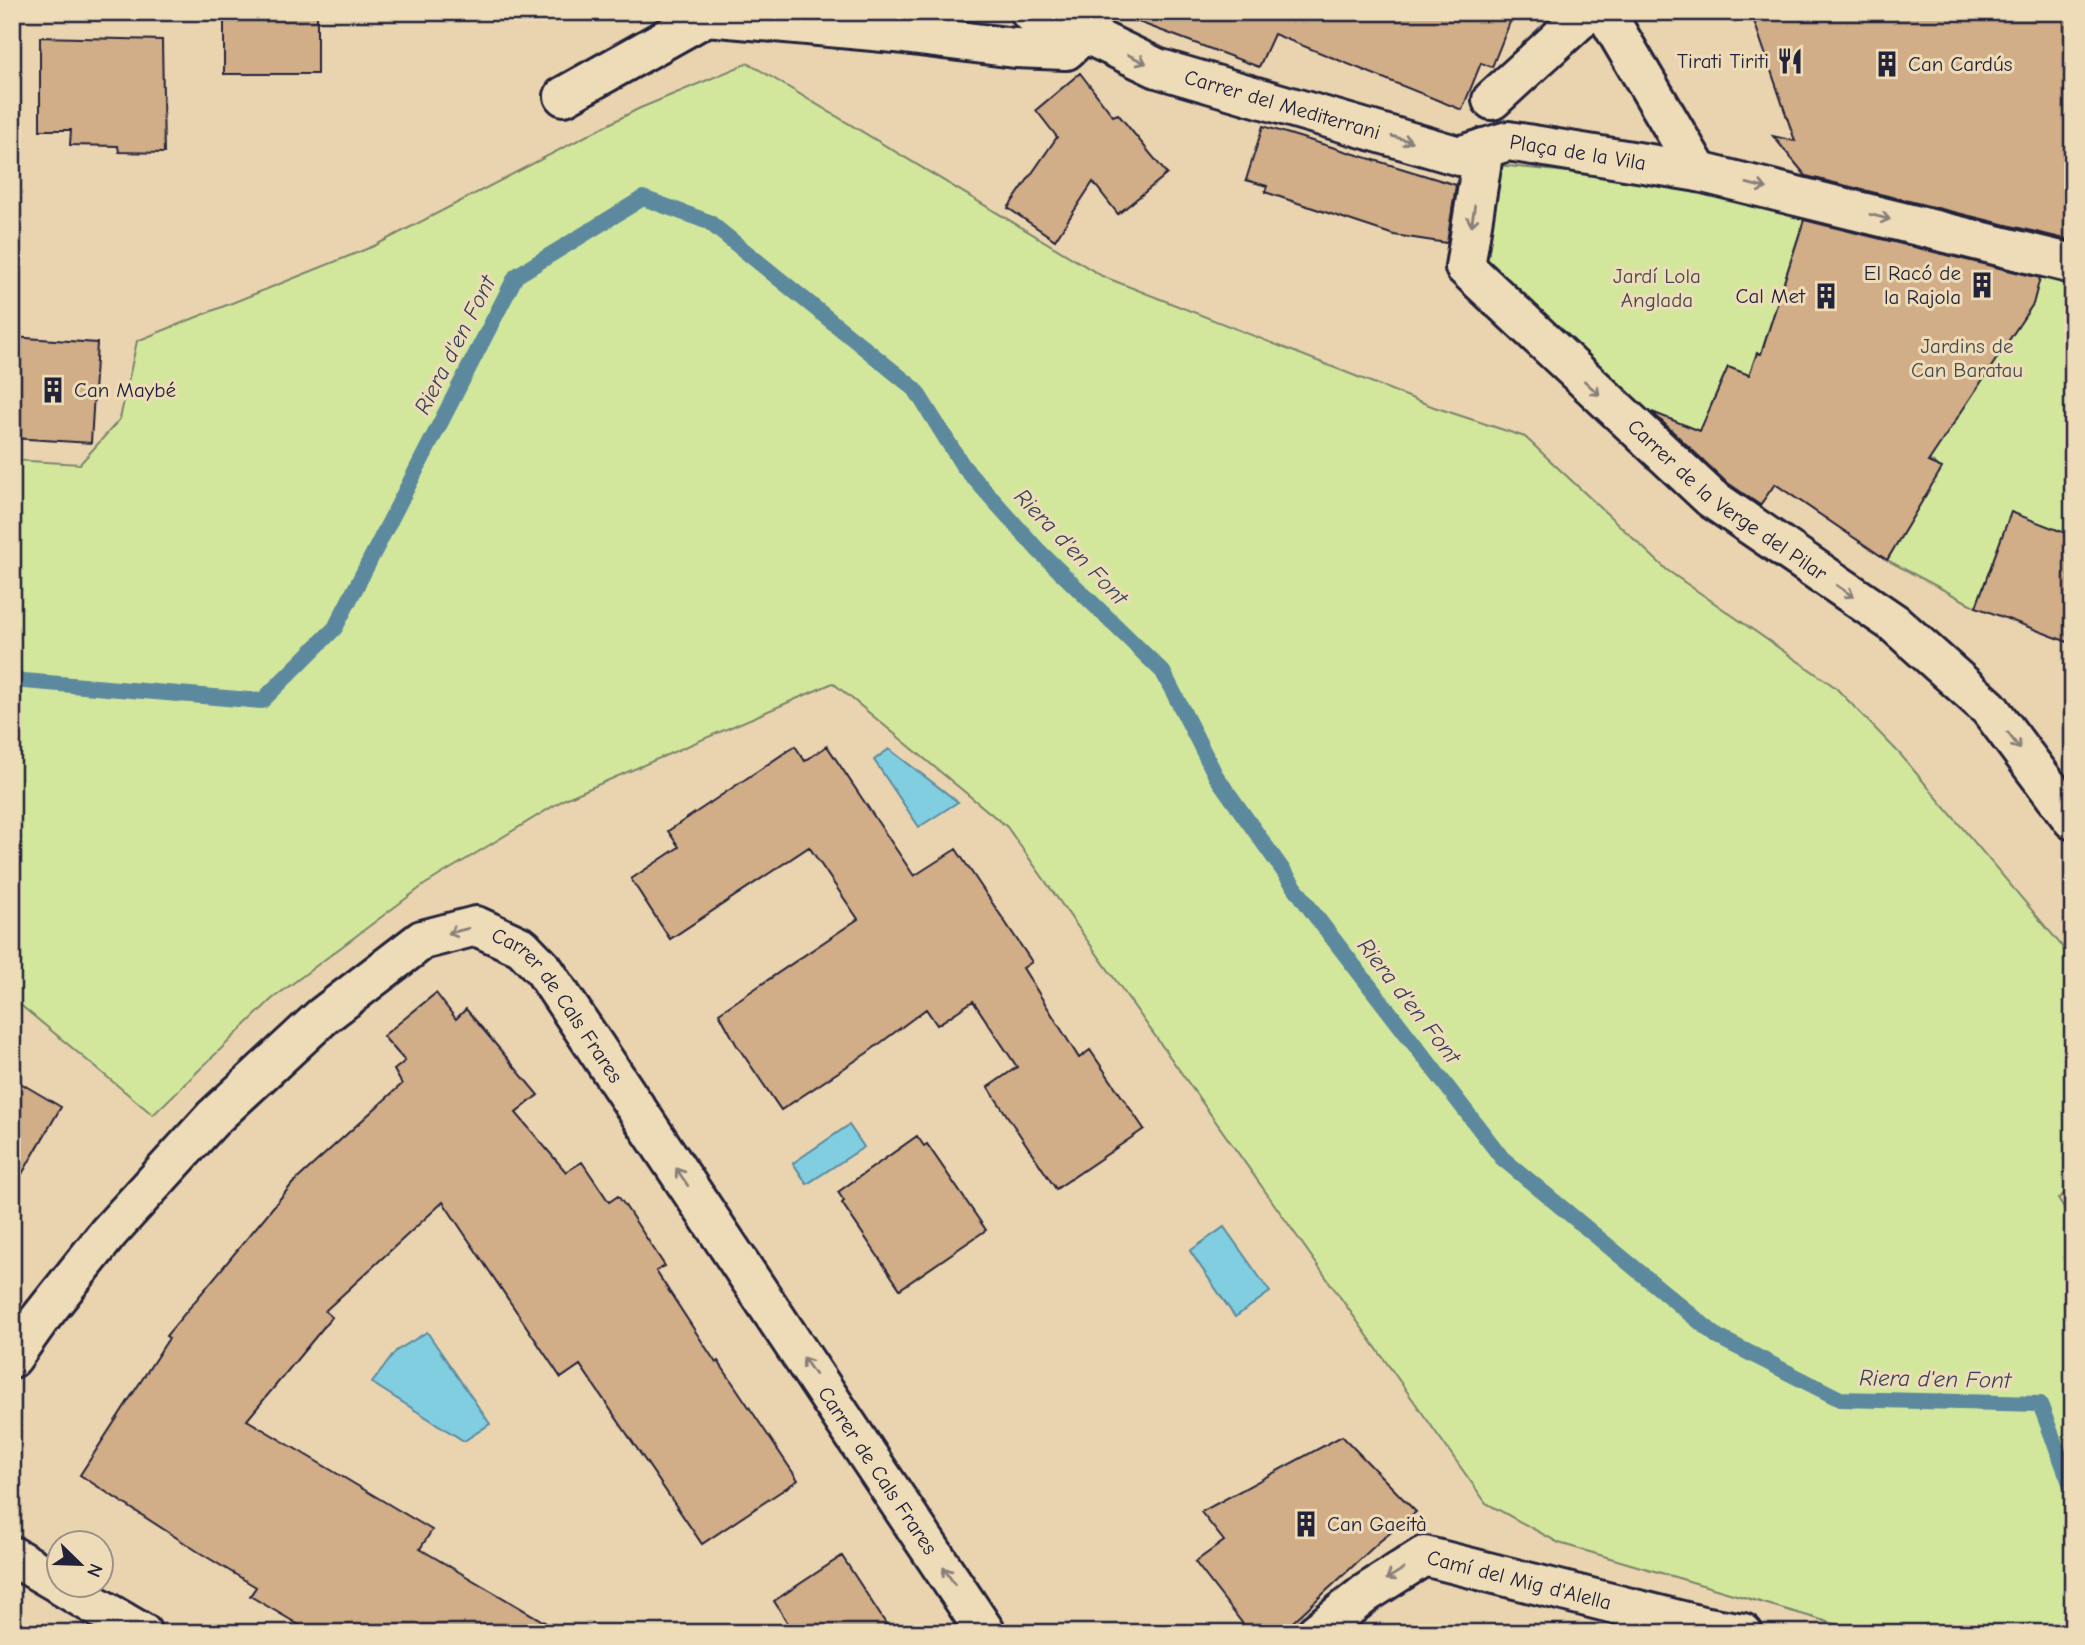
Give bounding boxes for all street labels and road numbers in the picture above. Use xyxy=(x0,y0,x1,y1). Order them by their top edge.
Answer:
street label: Carrer del Mediterrani xyxy=(1182,65,1383,144)
street label: Plaça de la Vila xyxy=(1508,129,1648,175)
street label: Carrer de la Verge del Pilar xyxy=(1623,414,1832,586)
street label: Carrer de Cals Frares xyxy=(488,923,628,1087)
street label: Carrer de Cals Frares xyxy=(813,1382,942,1559)
street label: Camí del Mig d'Alella xyxy=(1424,1545,1614,1615)

